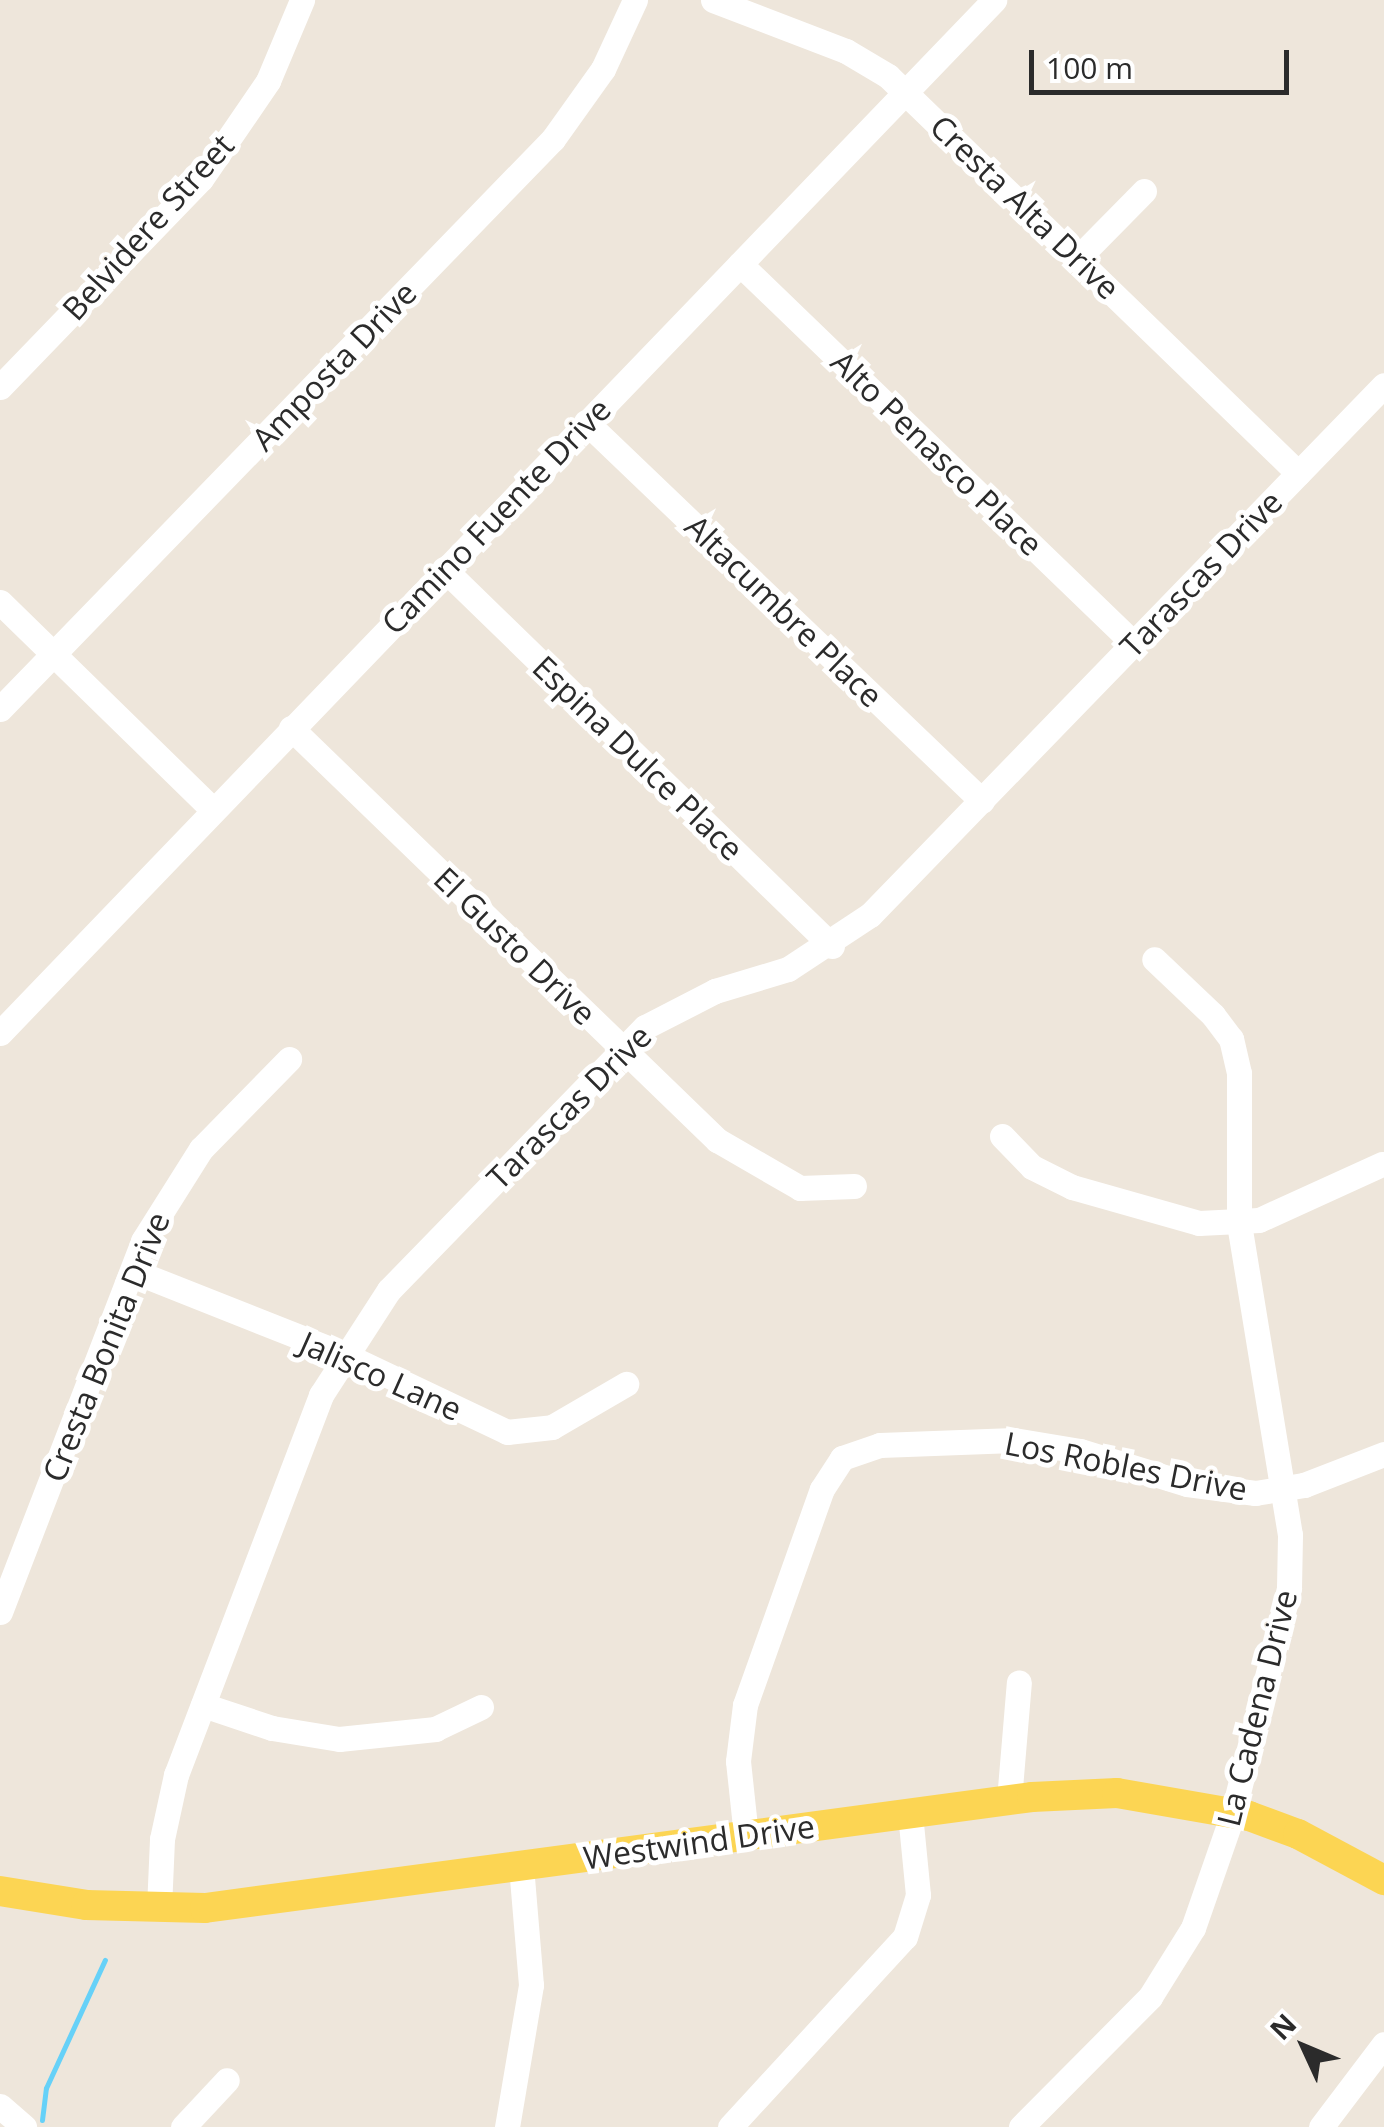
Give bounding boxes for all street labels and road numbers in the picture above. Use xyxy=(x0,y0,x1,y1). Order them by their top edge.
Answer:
street label: Cresta Alta Drive xyxy=(922,107,1128,307)
street label: Belvidere Street xyxy=(54,126,242,328)
street label: Amposta Drive xyxy=(244,274,424,458)
street label: Alto Penasco Place xyxy=(824,342,1050,564)
street label: Camino Fuente Drive xyxy=(374,390,618,642)
street label: Tarascas Drive xyxy=(1112,483,1290,665)
street label: Altacumbre Place xyxy=(677,507,891,715)
street label: Espina Dulce Place xyxy=(525,648,751,868)
street label: El Gusto Drive xyxy=(426,859,604,1033)
street label: Tarascas Drive xyxy=(479,1017,659,1197)
street label: Cresta Bonita Drive xyxy=(34,1207,178,1487)
street label: Jalisco Lane xyxy=(294,1323,468,1429)
street label: Los Robles Drive xyxy=(1002,1424,1250,1508)
street label: La Cadena Drive xyxy=(1209,1586,1305,1830)
street label: Westwind Drive xyxy=(581,1807,817,1877)

